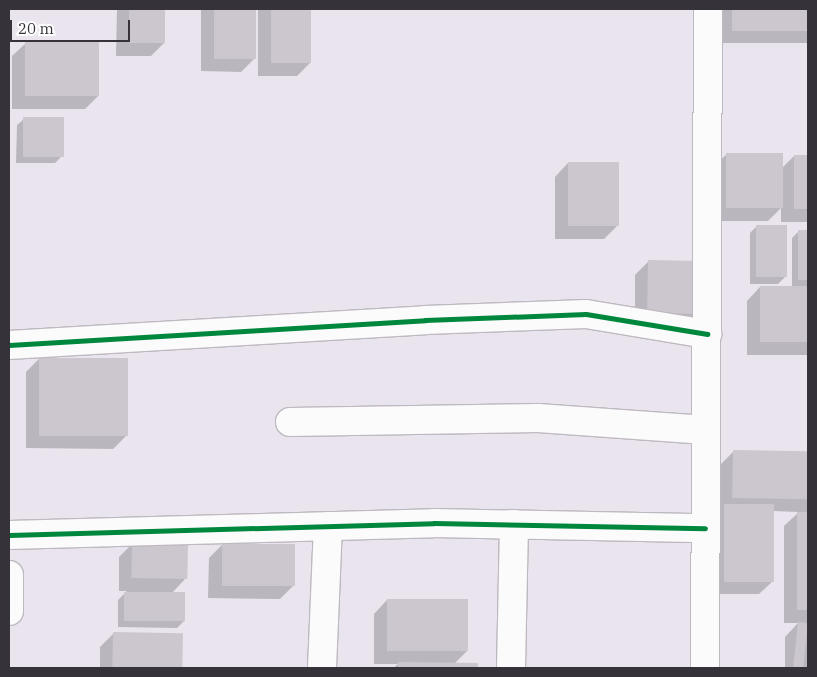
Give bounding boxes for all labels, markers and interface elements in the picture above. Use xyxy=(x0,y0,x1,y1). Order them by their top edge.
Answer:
scale bar xyxy=(12,10,132,42)
text: 20 m xyxy=(18,19,54,38)

